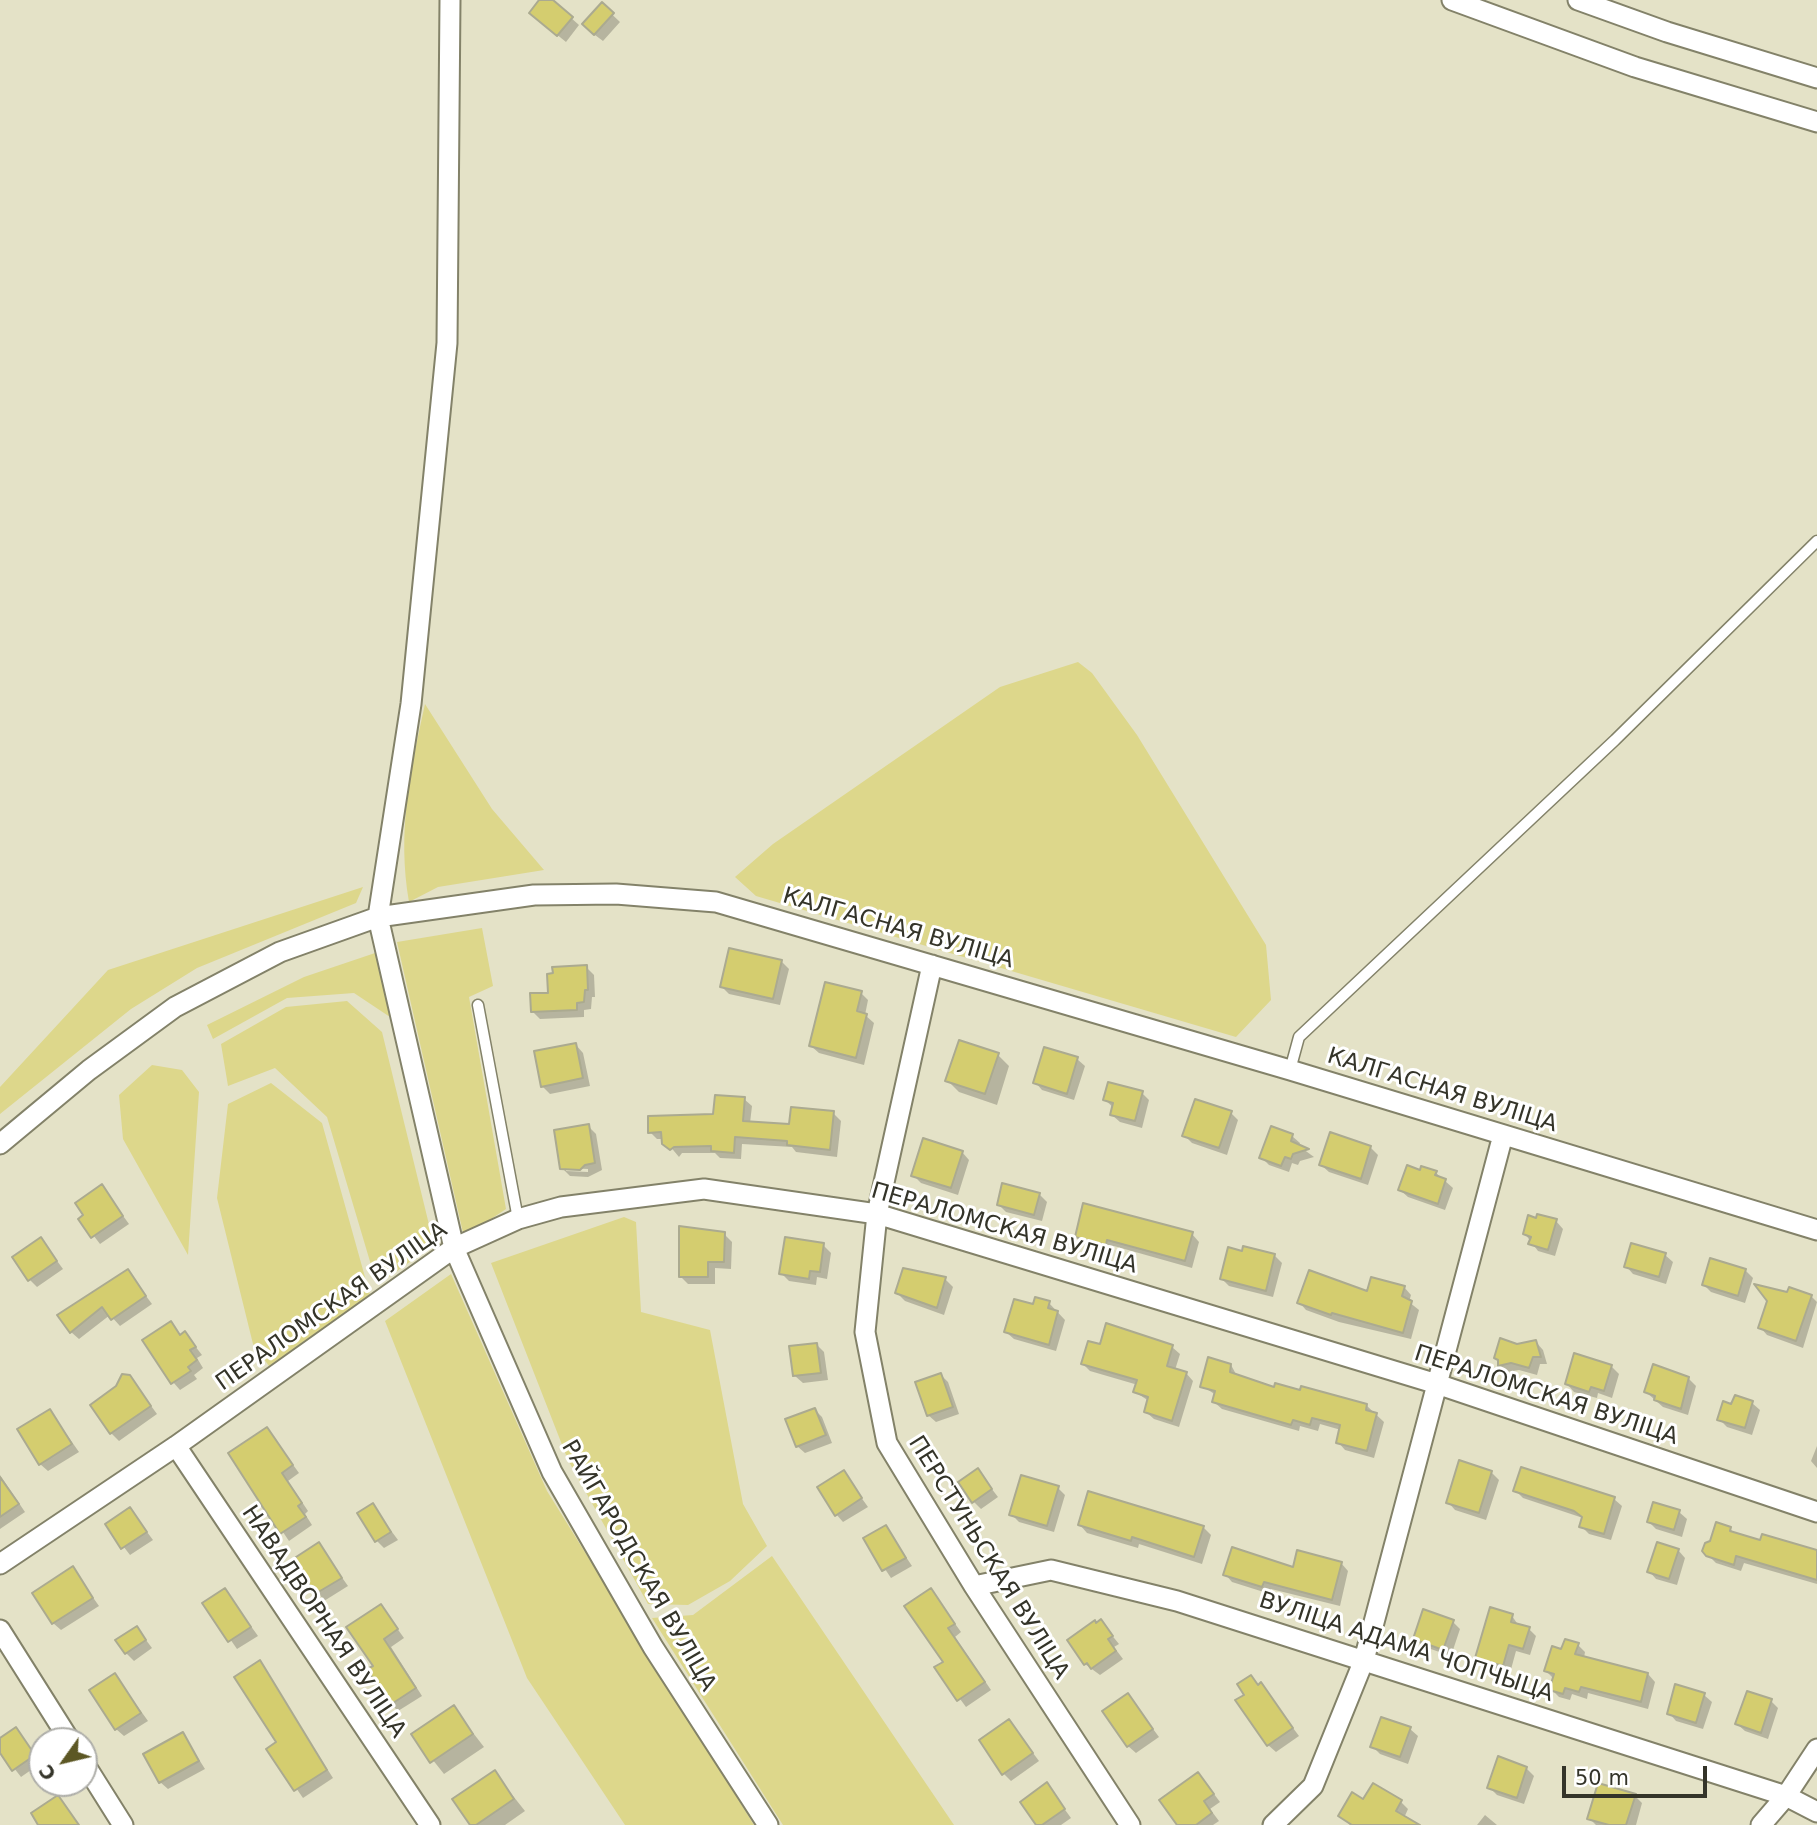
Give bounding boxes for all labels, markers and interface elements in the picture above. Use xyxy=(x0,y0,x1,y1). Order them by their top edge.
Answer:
street label: КАЛГАСНАЯ ВУЛІЦА xyxy=(779,883,1017,975)
street label: КАЛГАСНАЯ ВУЛІЦА xyxy=(1324,1043,1560,1139)
street label: ПЕРАЛОМСКАЯ ВУЛІЦА xyxy=(868,1178,1140,1280)
street label: ПЕРАЛОМСКАЯ ВУЛІЦА xyxy=(211,1217,453,1397)
street label: ПЕРАЛОМСКАЯ ВУЛІЦА xyxy=(1411,1340,1681,1452)
street label: ПЕРСТУНЬСКАЯ ВУЛІЦА xyxy=(902,1431,1074,1685)
street label: РАЙГАРОДСКАЯ ВУЛІЦА xyxy=(555,1436,721,1696)
street label: НАВАДВОРНАЯ ВУЛІЦА xyxy=(235,1501,411,1743)
street label: ВУЛІЦА АДАМА ЧОПЧЫЦА xyxy=(1255,1587,1557,1709)
north arrow xyxy=(28,1727,98,1797)
scale bar xyxy=(1565,1752,1710,1796)
text: С xyxy=(34,1761,60,1785)
text: 50 m xyxy=(1575,1766,1629,1790)

